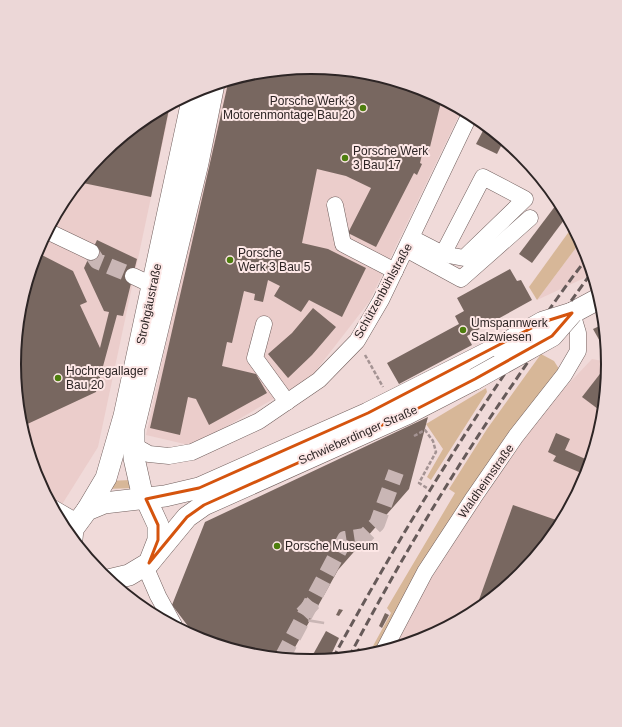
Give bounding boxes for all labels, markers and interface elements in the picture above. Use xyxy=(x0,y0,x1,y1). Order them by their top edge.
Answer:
place label: Porsche Werk 3 Motorenmontage Bau 20 xyxy=(223,94,355,122)
marker: Porsche Werk 3 Motorenmontage Bau 20 xyxy=(358,103,368,113)
place label: Porsche Werk 3 Bau 17 xyxy=(353,144,429,172)
marker: Porsche Werk 3 Bau 17 xyxy=(340,153,350,163)
street label: Schützenbühlstraße xyxy=(351,241,415,341)
place label: Porsche Werk 3 Bau 5 xyxy=(238,246,311,274)
marker: Porsche Werk 3 Bau 5 xyxy=(225,255,235,265)
street label: Strohgäustraße xyxy=(134,262,165,346)
place label: Umspannwerk Salzwiesen xyxy=(471,316,549,344)
marker: Umspannwerk Salzwiesen xyxy=(458,325,468,335)
place label: Hochregallager Bau 20 xyxy=(66,364,147,392)
marker: Hochregallager Bau 20 xyxy=(53,373,63,383)
street label: Schwieberdinger Straße xyxy=(296,402,420,468)
street label: Waldheimstraße xyxy=(455,441,517,521)
place label: Porsche Museum xyxy=(285,539,378,553)
marker: Porsche Museum xyxy=(272,541,282,551)

